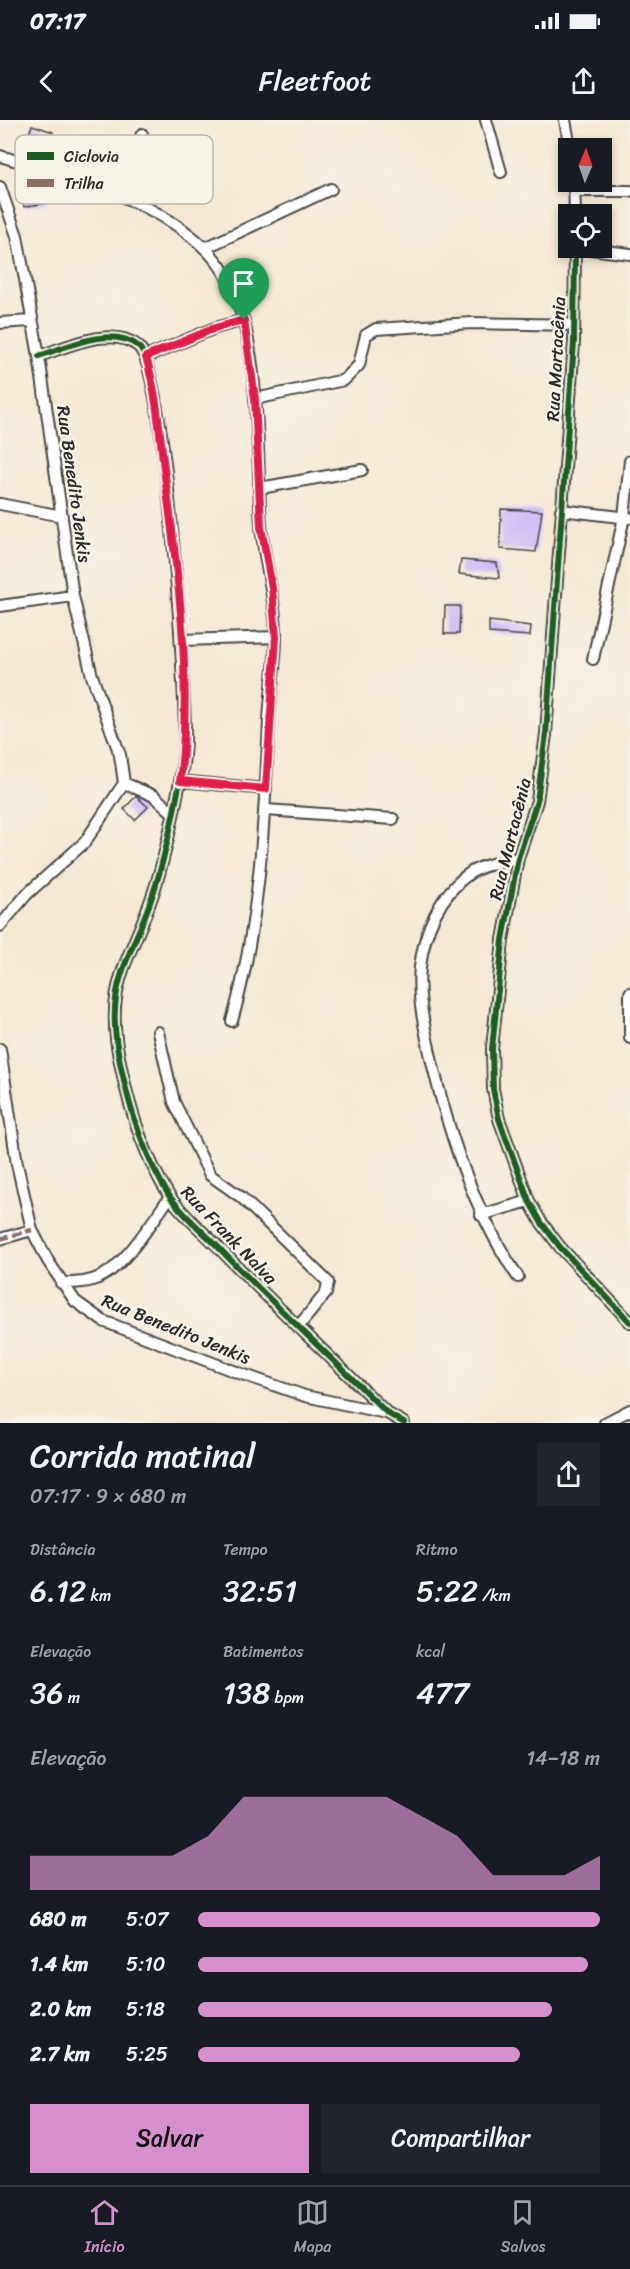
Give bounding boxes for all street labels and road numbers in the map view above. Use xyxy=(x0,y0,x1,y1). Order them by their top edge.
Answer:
street label: Rua Martacênia xyxy=(537,296,575,422)
street label: Rua Benedito Jenkis xyxy=(47,404,101,565)
street label: Rua Martacênia xyxy=(479,775,541,903)
street label: Rua Frank Nalva xyxy=(173,1178,286,1293)
street label: Rua Benedito Jenkis xyxy=(97,1285,256,1374)

